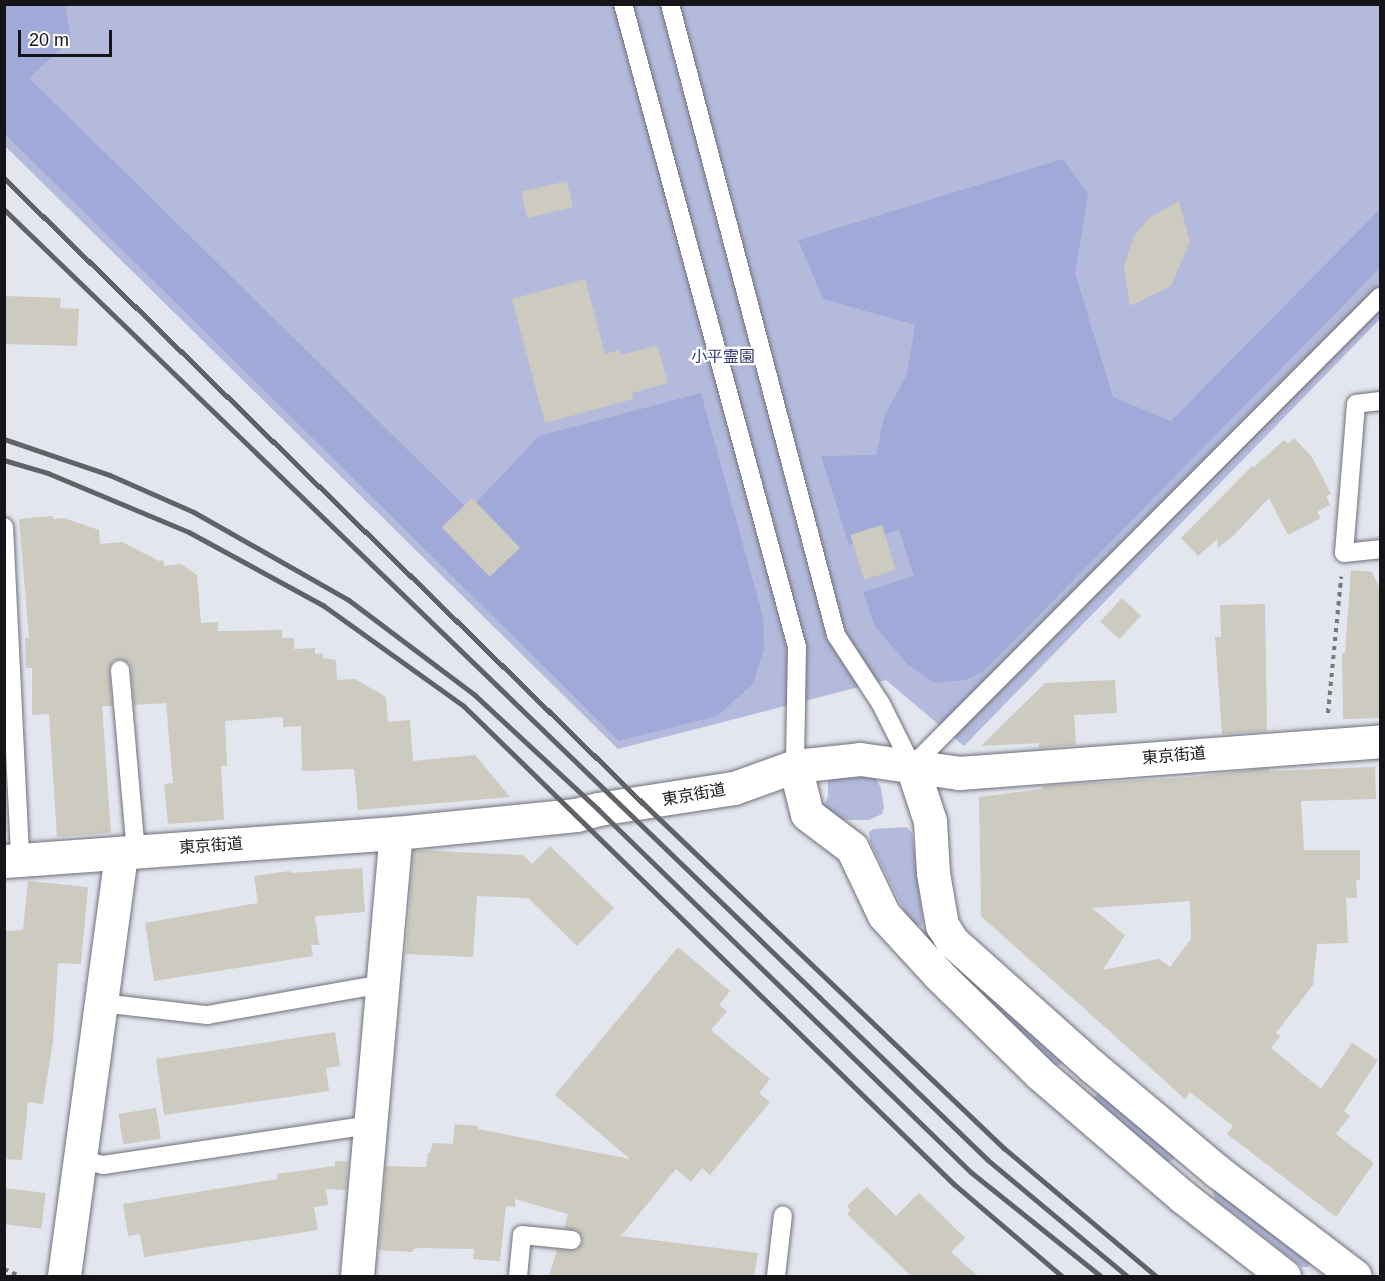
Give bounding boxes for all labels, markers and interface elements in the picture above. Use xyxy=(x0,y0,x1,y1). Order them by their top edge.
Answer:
scale bar xyxy=(21,18,116,56)
text: 20 m xyxy=(29,30,69,50)
park label: 小平霊園 xyxy=(691,347,755,367)
street label: 東京街道 xyxy=(1141,744,1207,768)
street label: 東京街道 xyxy=(661,780,727,810)
street label: 東京街道 xyxy=(178,834,244,858)

